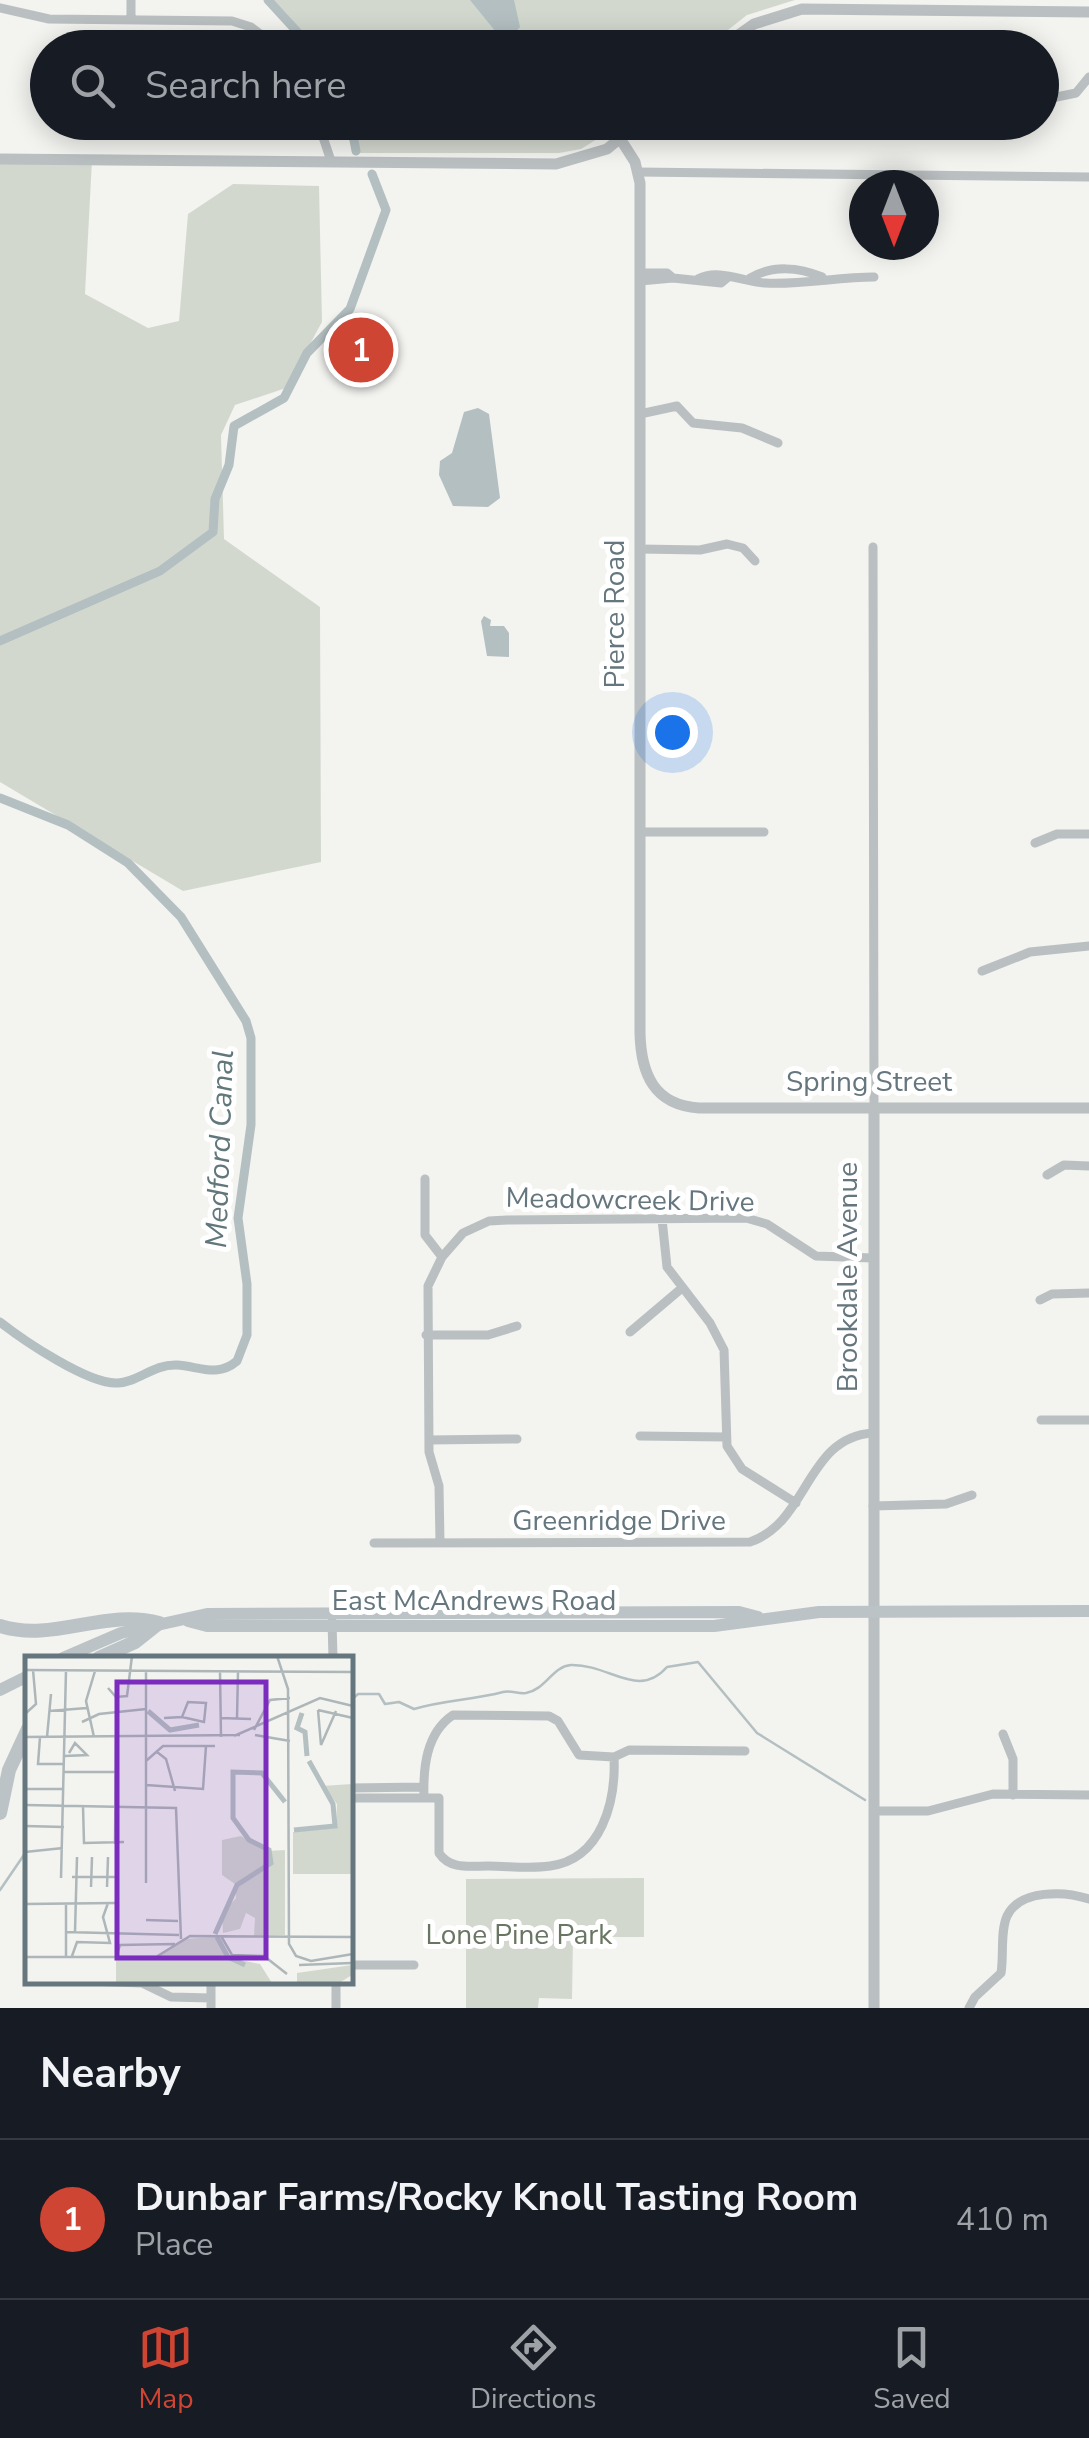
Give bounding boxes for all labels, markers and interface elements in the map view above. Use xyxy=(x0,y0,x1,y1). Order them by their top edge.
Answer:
search box xyxy=(30,30,1059,140)
icon: search xyxy=(65,58,120,113)
text: Search here xyxy=(145,60,346,111)
north arrow xyxy=(849,170,939,260)
pin: 1 xyxy=(328,312,394,388)
street label: Pierce Road xyxy=(596,540,634,688)
your location xyxy=(647,707,698,758)
water label: Medford Canal xyxy=(196,1049,244,1249)
street label: Spring Street xyxy=(786,1063,952,1101)
street label: Brookdale Avenue xyxy=(829,1162,867,1392)
street label: Meadowcreek Drive xyxy=(505,1179,755,1221)
street label: Greenridge Drive xyxy=(512,1502,726,1540)
street label: East McAndrews Road xyxy=(332,1582,616,1620)
inset map xyxy=(25,1656,352,1983)
park label: Lone Pine Park xyxy=(426,1916,613,1954)
text: Nearby xyxy=(40,2045,181,2102)
text: Dunbar Farms/Rocky Knoll Tasting Room xyxy=(135,2172,858,2223)
text: 1 xyxy=(63,2198,82,2241)
text: 410 m xyxy=(956,2198,1049,2241)
text: Place xyxy=(135,2223,213,2266)
tab: Map xyxy=(138,2320,193,2418)
tab: Directions xyxy=(470,2320,596,2418)
tab: Saved xyxy=(873,2320,951,2418)

